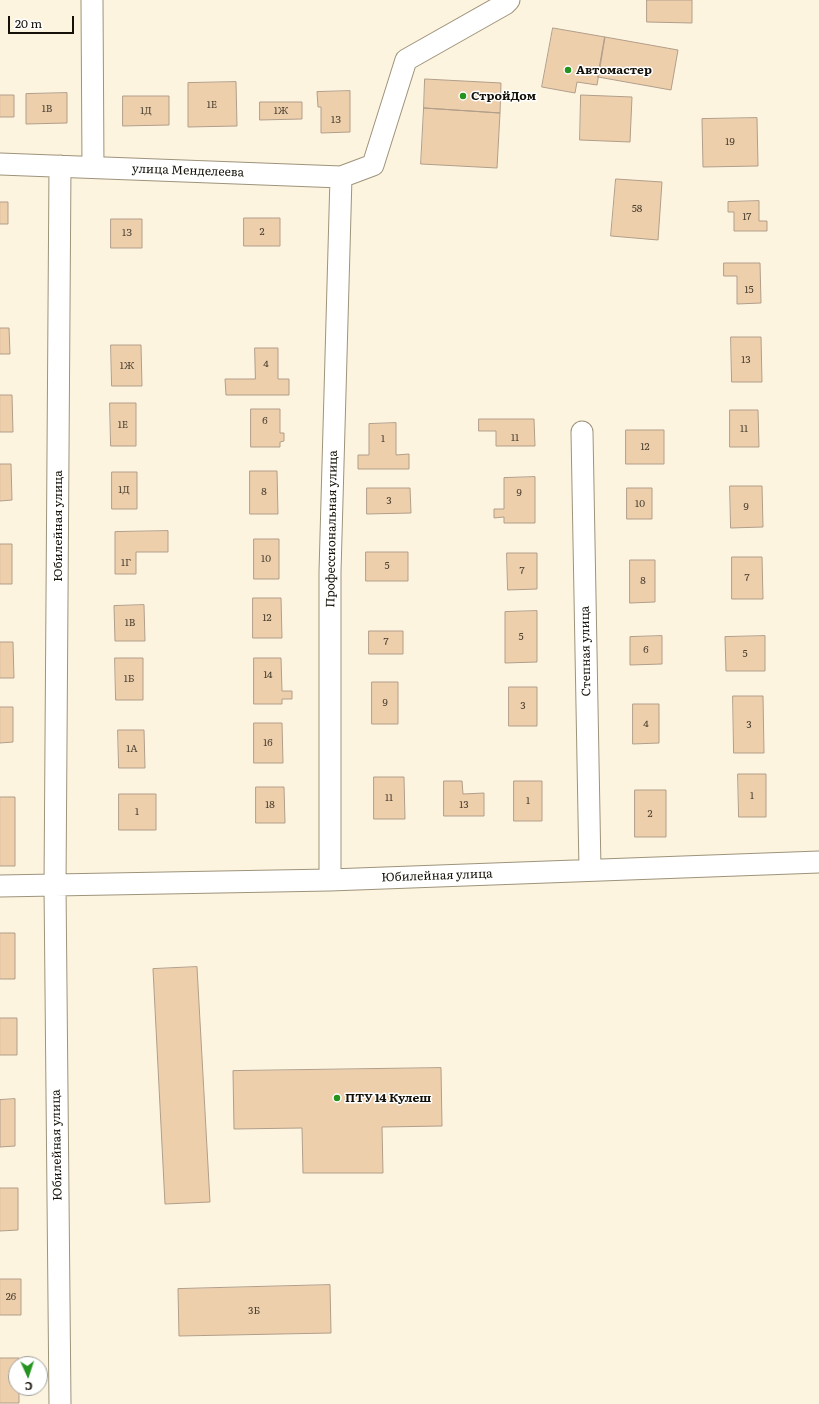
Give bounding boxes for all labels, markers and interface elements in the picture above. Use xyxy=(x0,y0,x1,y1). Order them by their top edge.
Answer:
scale bar xyxy=(10,8,76,34)
text: 20 m xyxy=(15,14,42,32)
place label: Автомастер xyxy=(576,63,652,77)
marker: Автомастер xyxy=(563,65,573,75)
place label: СтройДом xyxy=(471,89,536,103)
marker: СтройДом xyxy=(458,91,468,101)
house number: 1Е xyxy=(207,99,217,111)
house number: 1В xyxy=(42,103,52,115)
house number: 1Д xyxy=(140,105,152,117)
house number: 1Ж xyxy=(274,105,288,117)
house number: 1З xyxy=(331,114,341,126)
house number: 19 xyxy=(725,136,735,148)
street label: улица Менделеева xyxy=(132,162,244,180)
house number: 58 xyxy=(632,203,642,215)
house number: 17 xyxy=(743,211,751,223)
house number: 2 xyxy=(259,226,265,238)
house number: 1З xyxy=(122,227,132,239)
house number: 15 xyxy=(744,284,754,296)
house number: 13 xyxy=(741,354,751,366)
house number: 4 xyxy=(263,358,269,370)
house number: 1Ж xyxy=(120,360,134,372)
house number: 6 xyxy=(262,415,268,427)
house number: 1Е xyxy=(118,419,128,431)
house number: 11 xyxy=(740,423,748,435)
house number: 11 xyxy=(511,432,519,444)
house number: 1 xyxy=(381,433,385,445)
house number: 12 xyxy=(640,441,650,453)
street label: Профессиональная улица xyxy=(323,450,341,608)
street label: Юбилейная улица xyxy=(51,470,65,582)
house number: 1Д xyxy=(118,484,130,496)
house number: 8 xyxy=(261,486,267,498)
house number: 9 xyxy=(516,487,522,499)
house number: 3 xyxy=(386,495,392,507)
house number: 10 xyxy=(635,498,645,510)
house number: 9 xyxy=(743,501,749,513)
house number: 10 xyxy=(261,553,271,565)
house number: 1Г xyxy=(121,557,131,569)
house number: 5 xyxy=(384,560,390,572)
house number: 7 xyxy=(519,565,525,577)
house number: 7 xyxy=(744,572,750,584)
house number: 8 xyxy=(640,575,646,587)
street label: Степная улица xyxy=(578,606,594,696)
house number: 12 xyxy=(262,612,272,624)
house number: 1В xyxy=(125,617,135,629)
house number: 5 xyxy=(518,631,524,643)
house number: 7 xyxy=(383,636,389,648)
house number: 6 xyxy=(643,644,649,656)
house number: 5 xyxy=(742,648,748,660)
house number: 14 xyxy=(263,669,273,681)
house number: 1Б xyxy=(124,673,134,685)
house number: 9 xyxy=(382,697,388,709)
house number: 3 xyxy=(520,700,526,712)
house number: 4 xyxy=(643,718,649,730)
house number: 3 xyxy=(746,719,752,731)
house number: 16 xyxy=(263,737,273,749)
house number: 1А xyxy=(126,743,138,755)
house number: 1 xyxy=(750,790,754,802)
house number: 11 xyxy=(385,792,393,804)
house number: 1 xyxy=(526,795,530,807)
house number: 18 xyxy=(265,799,275,811)
house number: 13 xyxy=(459,799,469,811)
house number: 1 xyxy=(135,806,139,818)
house number: 2 xyxy=(647,808,653,820)
street label: Юбилейная улица xyxy=(381,867,493,885)
street label: Юбилейная улица xyxy=(49,1089,65,1201)
place label: ПТУ 14 Кулеш xyxy=(345,1091,431,1105)
marker: ПТУ 14 Кулеш xyxy=(332,1093,342,1103)
house number: 26 xyxy=(6,1291,16,1303)
house number: 3Б xyxy=(248,1305,260,1317)
north arrow xyxy=(8,1356,48,1396)
text: С xyxy=(24,1379,33,1395)

